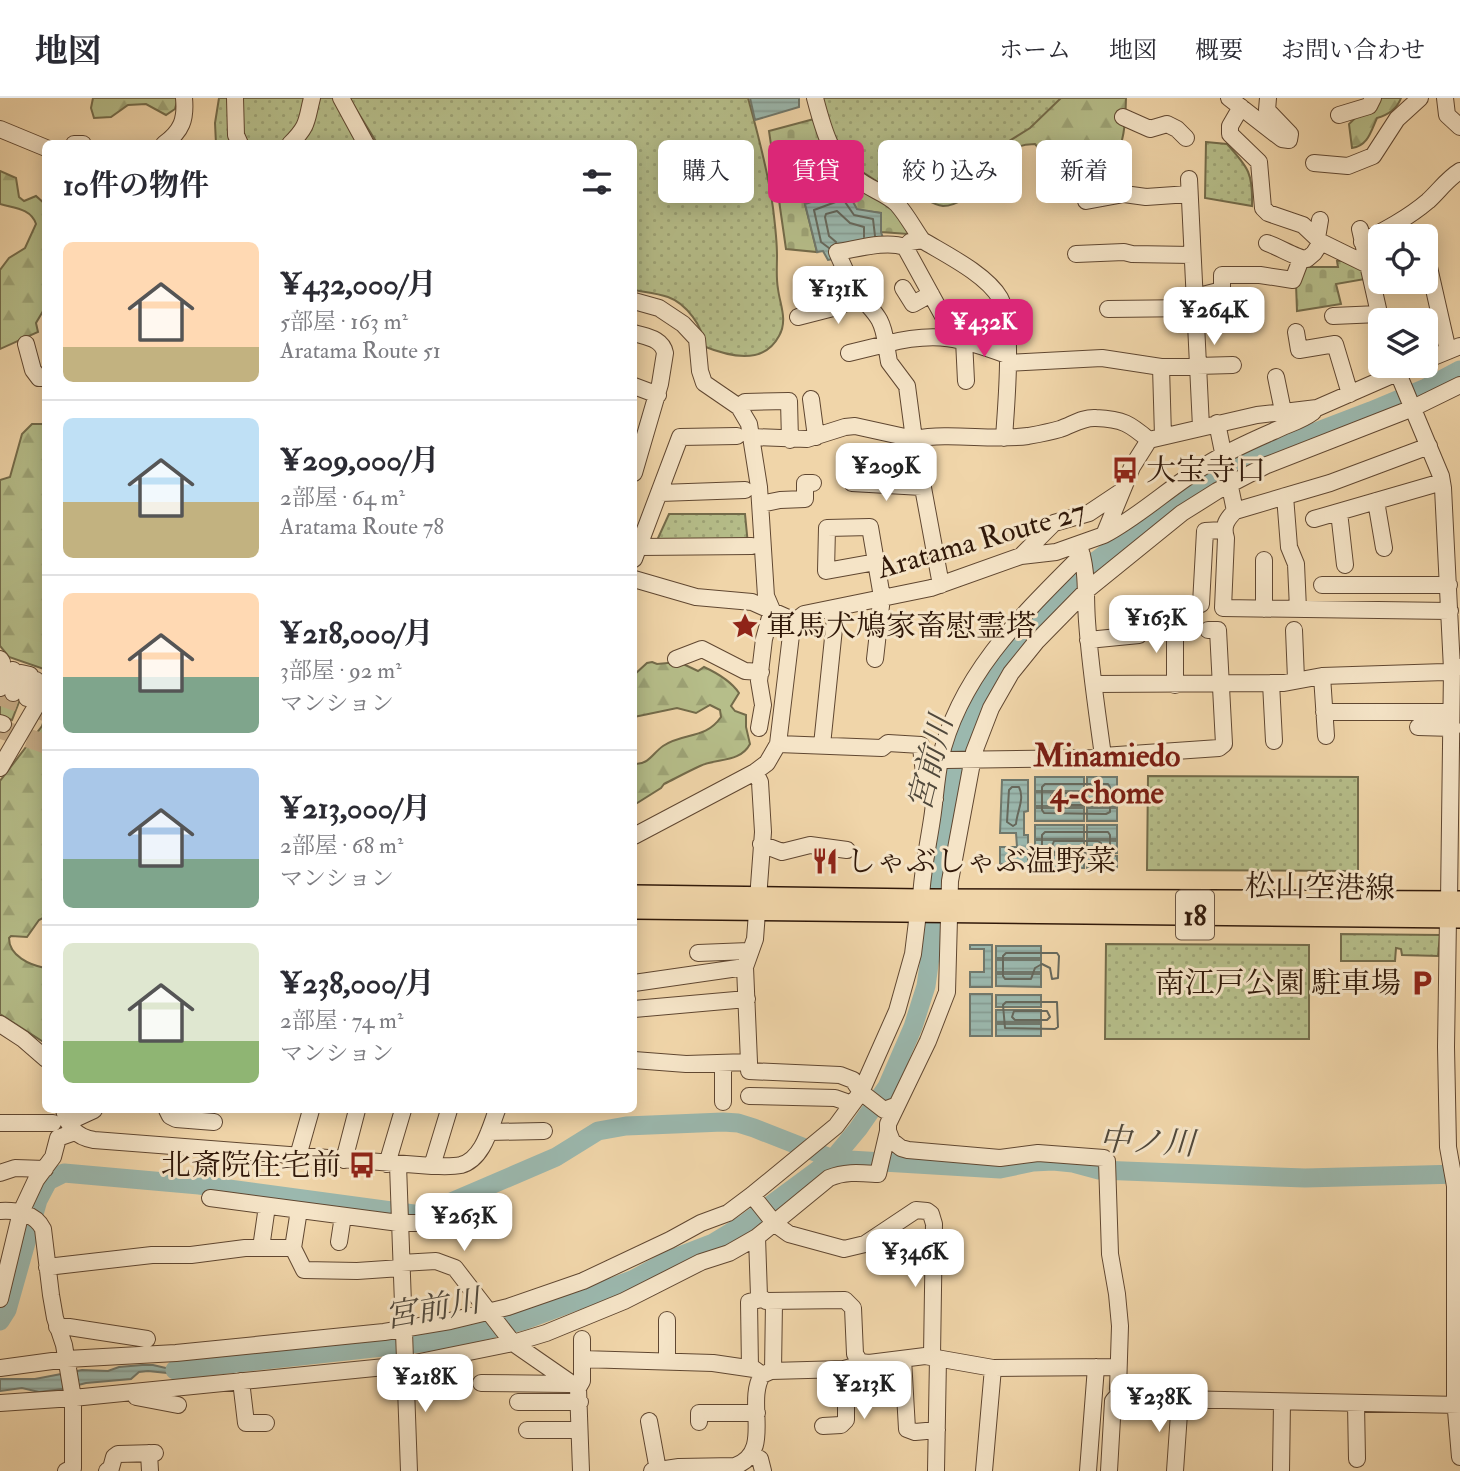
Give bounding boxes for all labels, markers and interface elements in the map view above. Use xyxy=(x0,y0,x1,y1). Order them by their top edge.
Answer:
text: 地図 xyxy=(35,31,101,72)
text: ホーム xyxy=(999,35,1071,66)
text: 地図 xyxy=(1109,35,1157,66)
text: 概要 xyxy=(1195,35,1243,66)
text: お問い合わせ xyxy=(1281,35,1425,66)
chip: 購入 xyxy=(658,140,754,203)
chip: 賃貸 xyxy=(768,140,864,203)
chip: 絞り込み xyxy=(878,140,1022,203)
chip: 新着 xyxy=(1036,140,1132,203)
icon: filters xyxy=(578,163,616,201)
text: 10件の物件 xyxy=(63,167,209,204)
map controls xyxy=(1368,224,1438,378)
button: locate xyxy=(1368,224,1438,294)
text: ¥432,000/月 xyxy=(280,266,437,303)
pin: ¥131K xyxy=(789,266,887,326)
icon: home xyxy=(119,270,203,354)
text: ¥131K xyxy=(809,274,867,303)
pin: ¥264K xyxy=(1165,288,1263,347)
text: ¥264K xyxy=(1179,295,1249,324)
pin: ¥432K xyxy=(935,300,1033,359)
text: 5部屋 · 163 m² xyxy=(280,307,408,336)
text: ¥432K xyxy=(951,307,1017,336)
button: layers xyxy=(1368,308,1438,378)
text: Aratama Route 51 xyxy=(280,336,441,365)
text: ¥209,000/月 xyxy=(280,442,440,479)
pin: ¥209K xyxy=(837,444,935,503)
icon: home xyxy=(119,446,203,530)
text: ¥209K xyxy=(852,451,920,480)
place label: 大宝寺口 xyxy=(1146,452,1266,489)
bus stop icon: 大宝寺口 xyxy=(1110,455,1140,485)
text: 2部屋 · 64 m² xyxy=(280,483,405,512)
street label: Aratama Route 27 xyxy=(872,492,1090,587)
text: Aratama Route 78 xyxy=(280,512,444,541)
pin: ¥163K xyxy=(1107,596,1205,655)
text: ¥163K xyxy=(1125,603,1187,632)
place label: 軍馬犬鳩家畜慰霊塔 xyxy=(766,608,1036,645)
place icon: 軍馬犬鳩家畜慰霊塔 xyxy=(730,611,760,641)
text: ¥218,000/月 xyxy=(280,615,434,652)
icon: home xyxy=(119,621,203,705)
text: 3部屋 · 92 m² xyxy=(280,656,402,685)
text: マンション xyxy=(280,689,394,718)
water label: 宮前川 xyxy=(900,709,963,815)
district label: Minamiedo 4-chome xyxy=(1033,736,1180,813)
text: ¥213,000/月 xyxy=(280,790,431,827)
icon: home xyxy=(119,796,203,880)
text: 2部屋 · 68 m² xyxy=(280,831,403,860)
place label: しゃぶしゃぶ温野菜 xyxy=(846,843,1116,880)
restaurant icon: しゃぶしゃぶ温野菜 xyxy=(810,846,840,876)
text: マンション xyxy=(280,864,394,893)
street label: 松山空港線 xyxy=(1245,868,1395,907)
road number: 18 xyxy=(1176,890,1214,940)
text: ¥238,000/月 xyxy=(280,965,434,1002)
place label: 南江戸公園 駐車場 xyxy=(1155,965,1401,1002)
parking icon: 南江戸公園 駐車場 xyxy=(1407,968,1437,998)
icon: home xyxy=(119,971,203,1055)
text: 2部屋 · 74 m² xyxy=(280,1006,403,1035)
text: マンション xyxy=(280,1039,394,1068)
water label: 中ノ川 xyxy=(1098,1120,1199,1165)
place label: 北斎院住宅前 xyxy=(161,1147,341,1184)
bus stop icon: 北斎院住宅前 xyxy=(347,1150,377,1180)
pin: ¥263K xyxy=(415,1194,513,1253)
text: ¥263K xyxy=(431,1201,497,1230)
pin: ¥346K xyxy=(866,1230,964,1289)
text: ¥346K xyxy=(882,1237,948,1266)
water label: 宮前川 xyxy=(381,1280,486,1337)
pin: ¥218K xyxy=(376,1354,474,1414)
text: ¥218K xyxy=(393,1362,457,1391)
pin: ¥213K xyxy=(815,1362,913,1421)
text: ¥213K xyxy=(833,1369,895,1398)
pin: ¥238K xyxy=(1110,1374,1208,1434)
text: ¥238K xyxy=(1127,1382,1191,1411)

